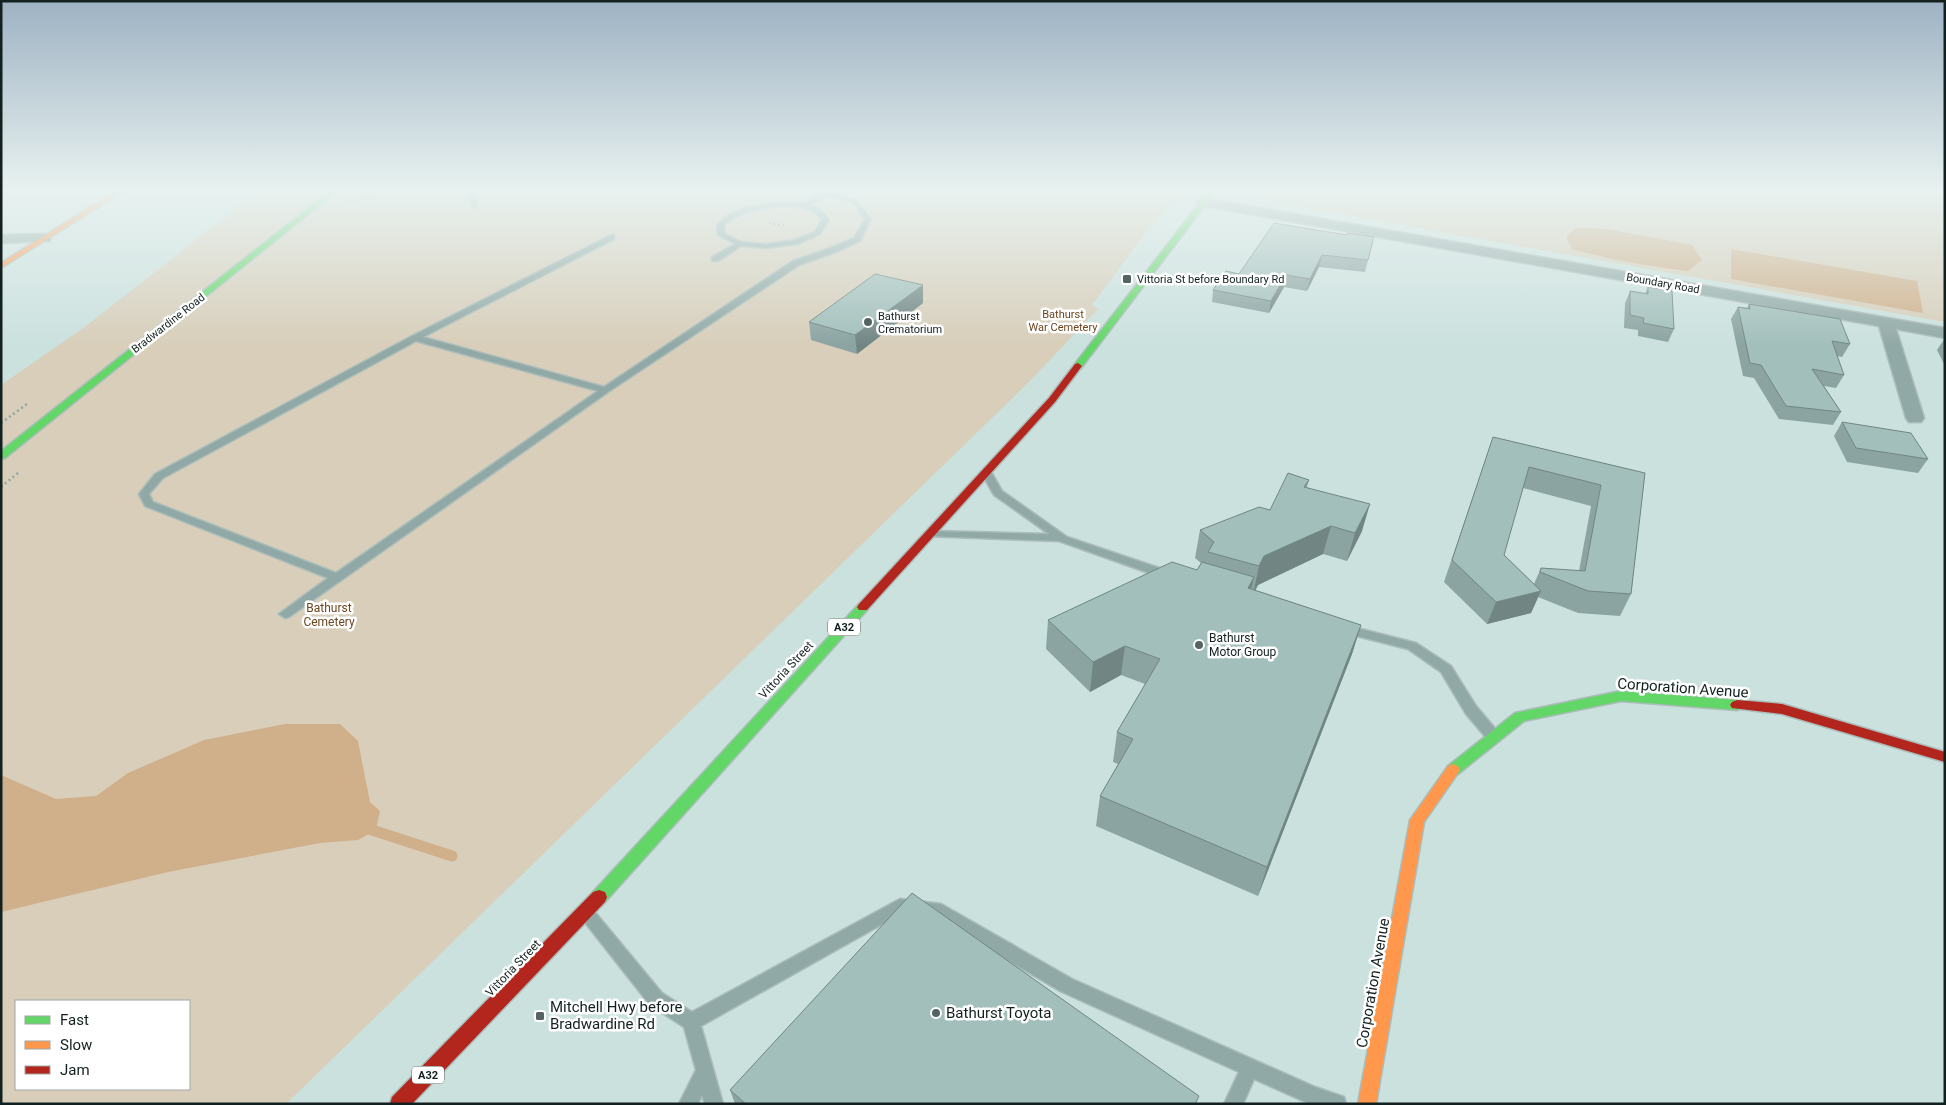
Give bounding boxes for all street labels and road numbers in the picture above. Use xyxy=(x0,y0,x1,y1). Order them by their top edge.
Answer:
street label: Boundary Road xyxy=(1625,271,1701,296)
street label: Bradwardine Road xyxy=(129,291,207,356)
road number: A32 xyxy=(828,618,860,636)
street label: Vittoria Street xyxy=(756,638,816,702)
street label: Corporation Avenue xyxy=(1617,674,1749,702)
street label: Corporation Avenue xyxy=(1353,917,1393,1049)
street label: Vittoria Street xyxy=(483,937,544,999)
road number: A32 xyxy=(412,1066,444,1084)

